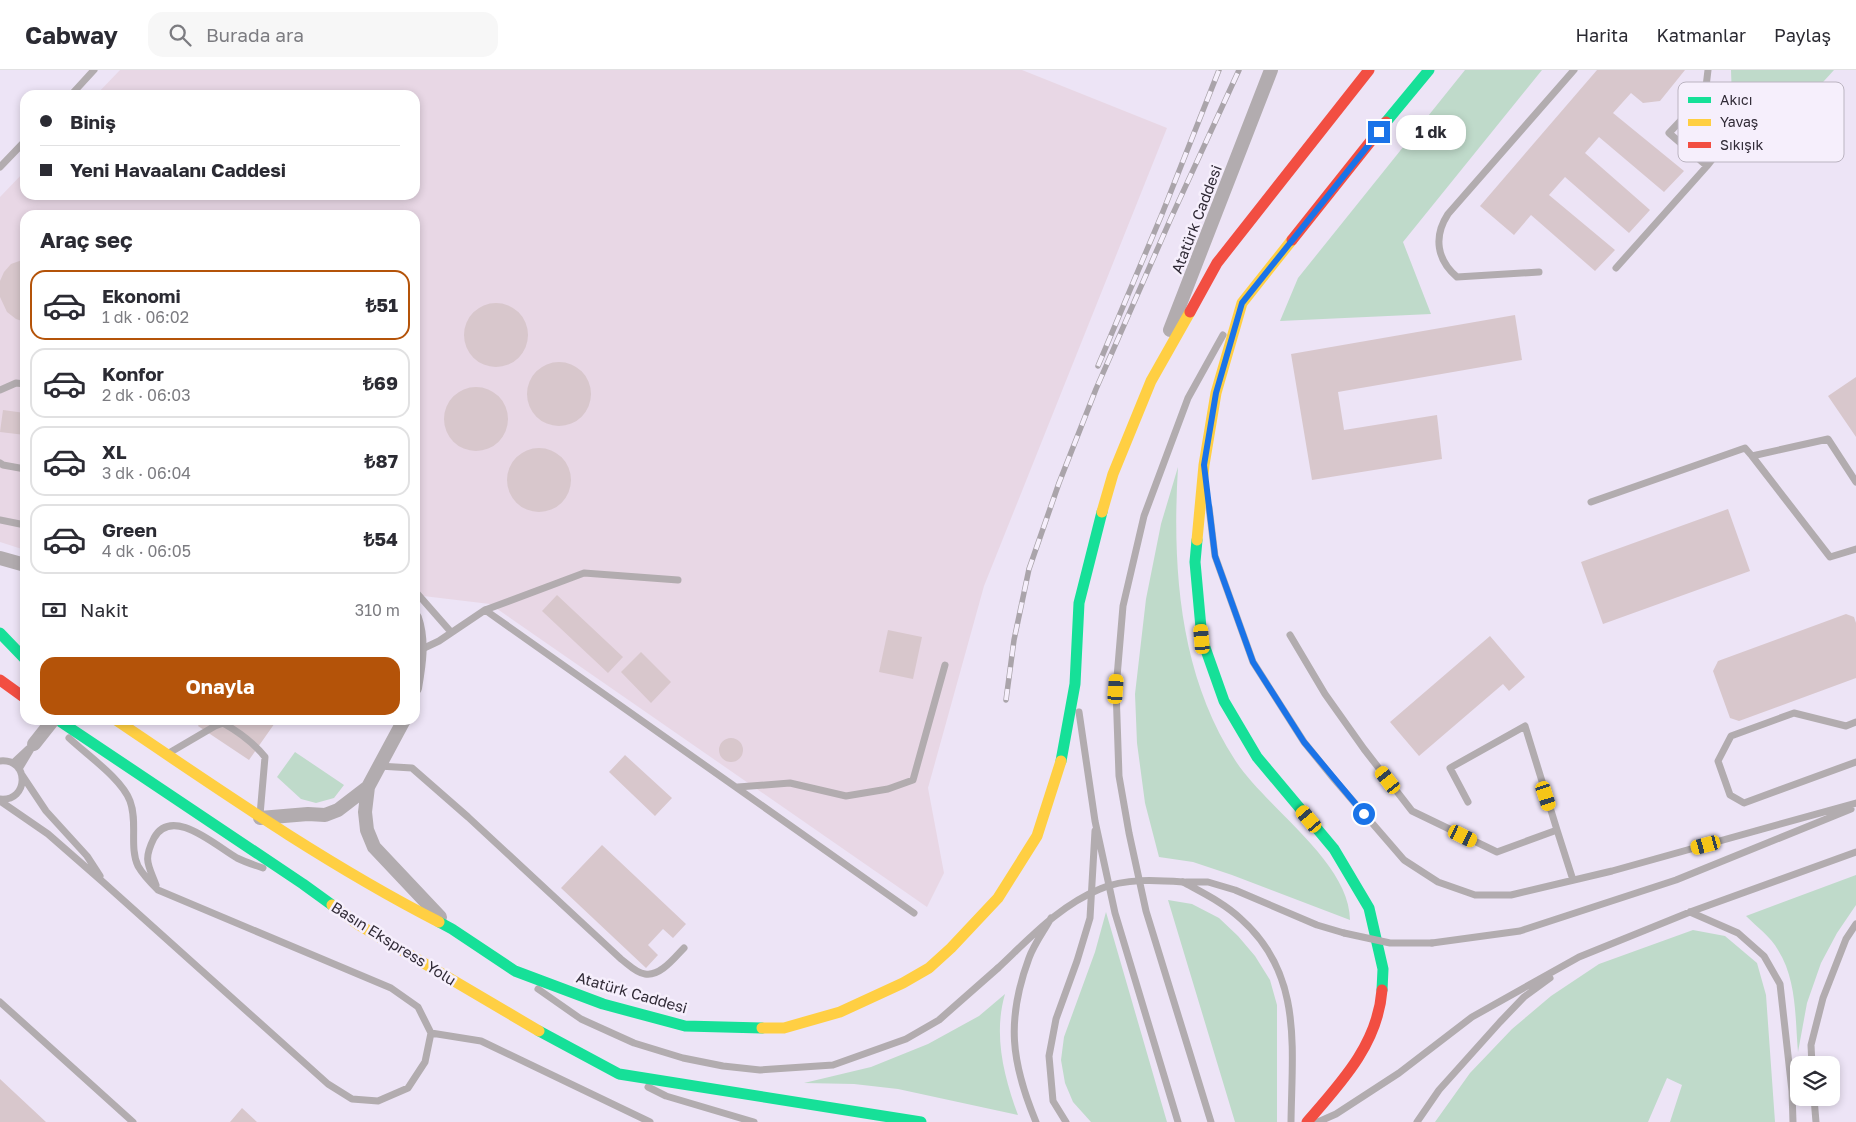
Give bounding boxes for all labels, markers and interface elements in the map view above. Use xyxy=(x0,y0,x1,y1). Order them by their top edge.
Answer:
search box xyxy=(148,12,498,57)
text: Cabway xyxy=(25,20,118,49)
icon: search xyxy=(166,21,194,49)
text: Burada ara xyxy=(206,23,304,46)
text: Harita xyxy=(1575,24,1628,46)
text: Katmanlar xyxy=(1656,24,1746,46)
text: Paylaş xyxy=(1774,24,1831,46)
legend xyxy=(1678,82,1844,162)
text: Akıcı xyxy=(1720,91,1752,108)
text: Biniş xyxy=(70,110,116,133)
text: Yavaş xyxy=(1720,113,1758,130)
callout: 1 dk xyxy=(1396,114,1466,150)
route end xyxy=(1368,121,1390,143)
text: 1 dk xyxy=(1415,122,1447,142)
text: Sıkışık xyxy=(1720,136,1764,153)
text: Yeni Havaalanı Caddesi xyxy=(70,158,286,181)
street label: Atatürk Caddesi xyxy=(1167,162,1225,276)
text: Araç seç xyxy=(40,226,133,253)
icon: car xyxy=(42,283,87,328)
text: Ekonomi xyxy=(102,284,181,307)
text: ₺51 xyxy=(366,293,398,316)
text: 1 dk · 06:02 xyxy=(102,307,189,327)
icon: car xyxy=(42,361,87,406)
text: Konfor xyxy=(102,362,164,385)
text: ₺69 xyxy=(363,371,398,394)
text: 2 dk · 06:03 xyxy=(102,385,191,405)
icon: car xyxy=(42,439,87,484)
text: XL xyxy=(102,440,127,463)
text: ₺87 xyxy=(365,449,398,472)
text: 3 dk · 06:04 xyxy=(102,463,191,483)
icon: car xyxy=(42,517,87,562)
text: Green xyxy=(102,518,157,541)
text: ₺54 xyxy=(364,527,398,550)
text: 4 dk · 06:05 xyxy=(102,541,191,561)
icon: cash xyxy=(40,596,68,624)
text: Nakit xyxy=(80,598,129,621)
text: 310 m xyxy=(355,600,400,620)
car xyxy=(1193,623,1210,655)
button: Onayla xyxy=(40,657,400,715)
car xyxy=(1107,674,1124,704)
car xyxy=(1372,764,1403,796)
car xyxy=(1534,779,1557,813)
car xyxy=(1293,803,1324,835)
route start xyxy=(1353,803,1375,825)
car xyxy=(1446,823,1479,849)
car xyxy=(1689,834,1722,856)
street label: Basın Ekspress Yolu xyxy=(328,897,460,989)
street label: Atatürk Caddesi xyxy=(574,968,690,1016)
map controls xyxy=(1790,1056,1840,1106)
button: layers xyxy=(1790,1056,1840,1106)

